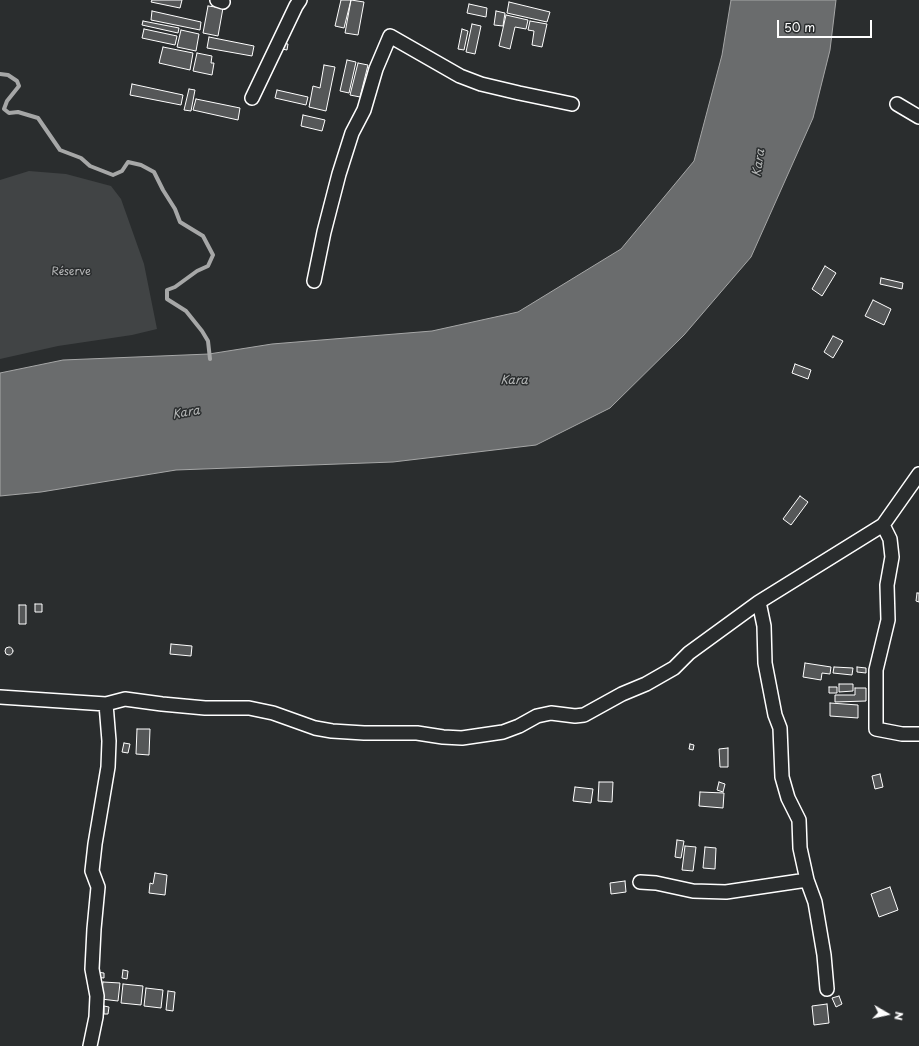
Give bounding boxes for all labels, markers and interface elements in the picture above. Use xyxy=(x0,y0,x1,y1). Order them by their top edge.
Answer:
scale bar xyxy=(779,12,874,38)
text: 50 m xyxy=(784,18,815,36)
water label: Kara xyxy=(750,148,768,178)
park label: Réserve xyxy=(51,265,91,279)
water label: Kara xyxy=(500,374,528,388)
water label: Kara xyxy=(171,404,201,422)
north arrow xyxy=(867,994,907,1034)
text: N xyxy=(890,1010,908,1022)

